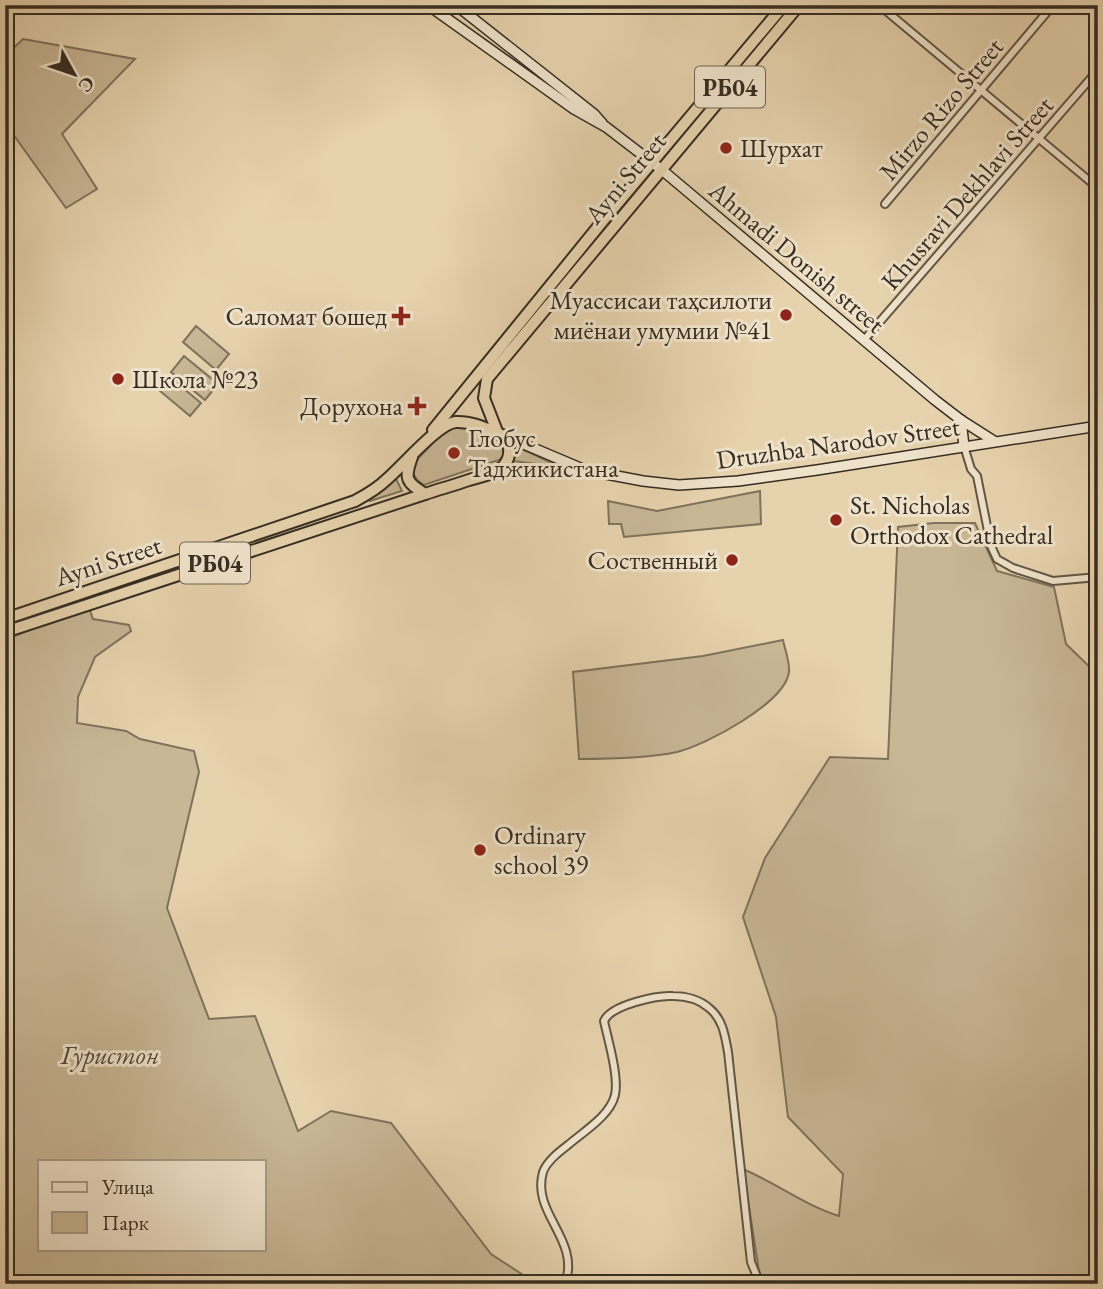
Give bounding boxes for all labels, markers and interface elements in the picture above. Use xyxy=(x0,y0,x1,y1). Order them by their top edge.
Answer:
street label: Mirzo Rizo Street xyxy=(871,31,1011,187)
north arrow xyxy=(38,38,108,108)
road number: РБ04 xyxy=(695,66,765,108)
text: С xyxy=(73,71,101,98)
street label: Khusravi Dekhlavi Street xyxy=(873,89,1061,297)
street label: Ayni Street xyxy=(576,125,673,232)
place label: Шурхат xyxy=(740,131,823,165)
marker: Шурхат xyxy=(718,140,734,156)
street label: Ahmadi Donish street xyxy=(701,173,892,341)
place label: Муассисаи таҳсилоти миёнаи умумии №41 xyxy=(550,283,772,347)
place label: Саломат бошед xyxy=(225,299,387,333)
marker: Муассисаи таҳсилоти миёнаи умумии №41 xyxy=(778,307,794,323)
marker: Саломат бошед xyxy=(393,308,409,324)
place label: Школа №23 xyxy=(132,362,259,396)
marker: Школа №23 xyxy=(110,371,126,387)
place label: Дорухона xyxy=(300,389,404,423)
marker: Дорухона xyxy=(409,398,425,414)
street label: Druzhba Narodov Street xyxy=(714,409,962,477)
place label: Глобус Таджикистана xyxy=(468,421,619,485)
marker: Глобус Таджикистана xyxy=(446,445,462,461)
place label: St. Nicholas Orthodox Cathedral xyxy=(850,488,1053,552)
marker: St. Nicholas Orthodox Cathedral xyxy=(828,512,844,528)
street label: Ayni Street xyxy=(49,528,166,594)
road number: РБ04 xyxy=(180,542,250,584)
place label: Соственный xyxy=(588,543,718,577)
marker: Соственный xyxy=(724,552,740,568)
place label: Ordinary school 39 xyxy=(494,818,589,882)
marker: Ordinary school 39 xyxy=(472,842,488,858)
park label: Гуристон xyxy=(59,1038,160,1072)
legend xyxy=(38,1160,266,1250)
text: Улица xyxy=(101,1173,154,1200)
text: Парк xyxy=(102,1209,149,1236)

